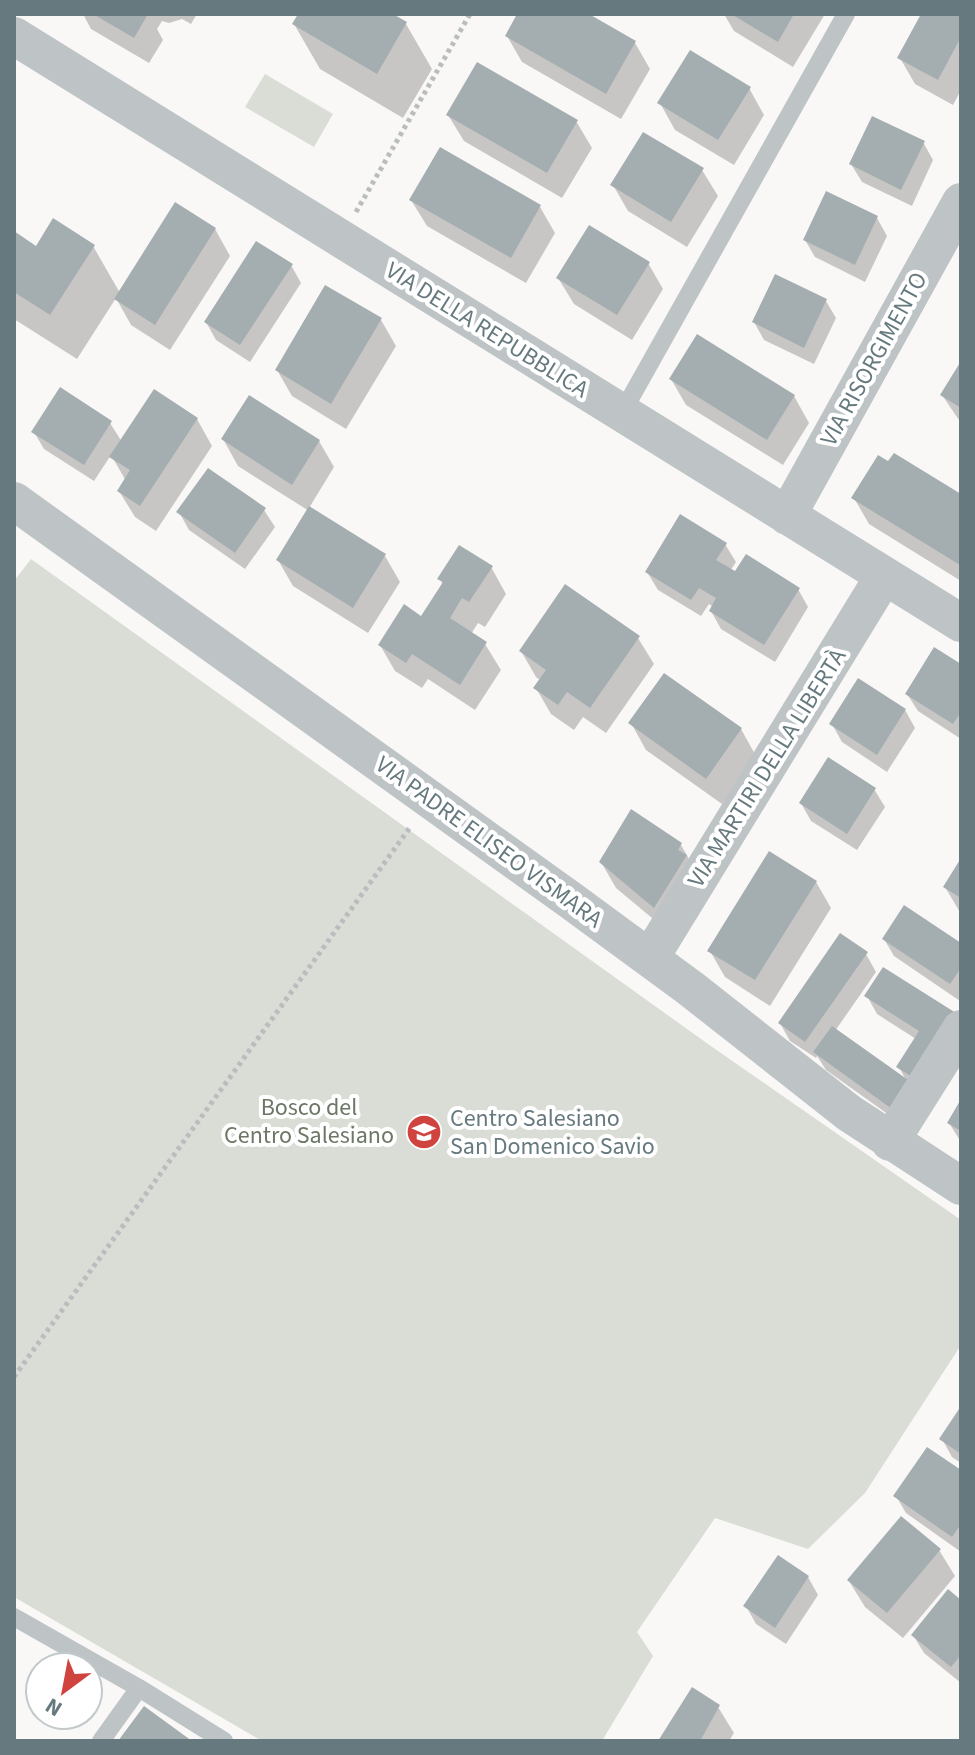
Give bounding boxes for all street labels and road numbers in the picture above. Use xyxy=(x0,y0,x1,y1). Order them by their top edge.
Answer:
street label: VIA DELLA REPUBBLICA xyxy=(379,253,595,407)
street label: VIA RISORGIMENTO xyxy=(812,266,936,452)
street label: VIA MARTIRI DELLA LIBERTÀ xyxy=(679,642,855,894)
street label: VIA PADRE ELISEO VISMARA xyxy=(368,748,610,936)

